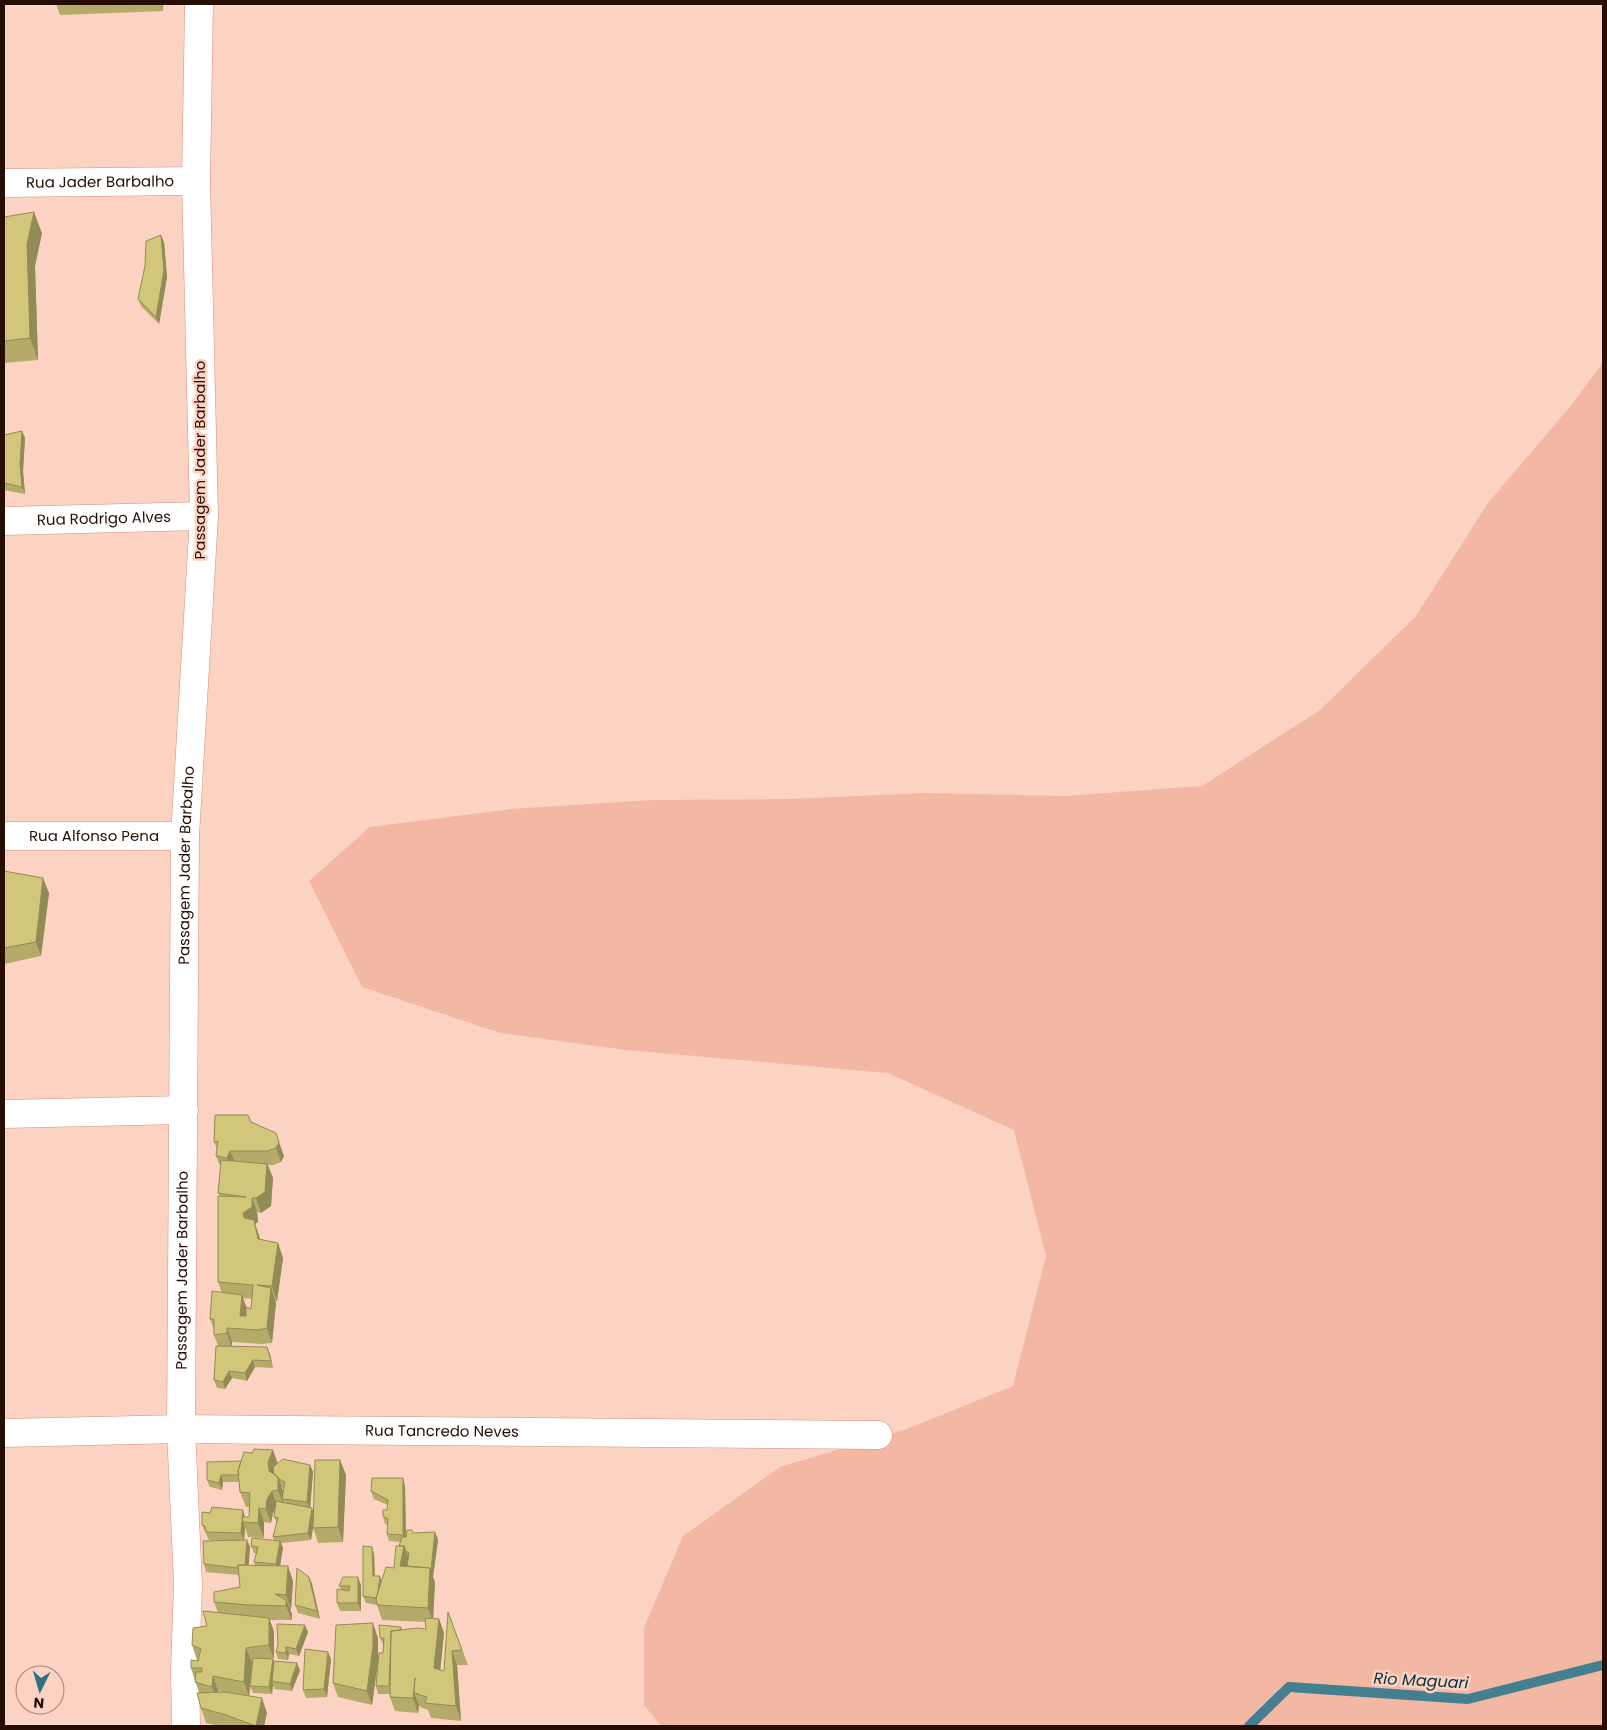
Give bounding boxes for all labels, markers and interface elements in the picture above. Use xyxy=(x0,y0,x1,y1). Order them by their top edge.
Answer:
street label: Rua Jader Barbalho xyxy=(26,170,174,193)
street label: Passagem Jader Barbalho xyxy=(189,361,210,559)
street label: Rua Rodrigo Alves xyxy=(37,506,171,530)
street label: Passagem Jader Barbalho xyxy=(173,765,199,965)
street label: Rua Alfonso Pena xyxy=(29,825,159,846)
street label: Passagem Jader Barbalho xyxy=(170,1171,193,1370)
street label: Rua Tancredo Neves xyxy=(365,1420,519,1442)
north arrow xyxy=(15,1665,65,1715)
water label: Rio Maguari xyxy=(1373,1667,1470,1695)
text: N xyxy=(33,1693,45,1713)

